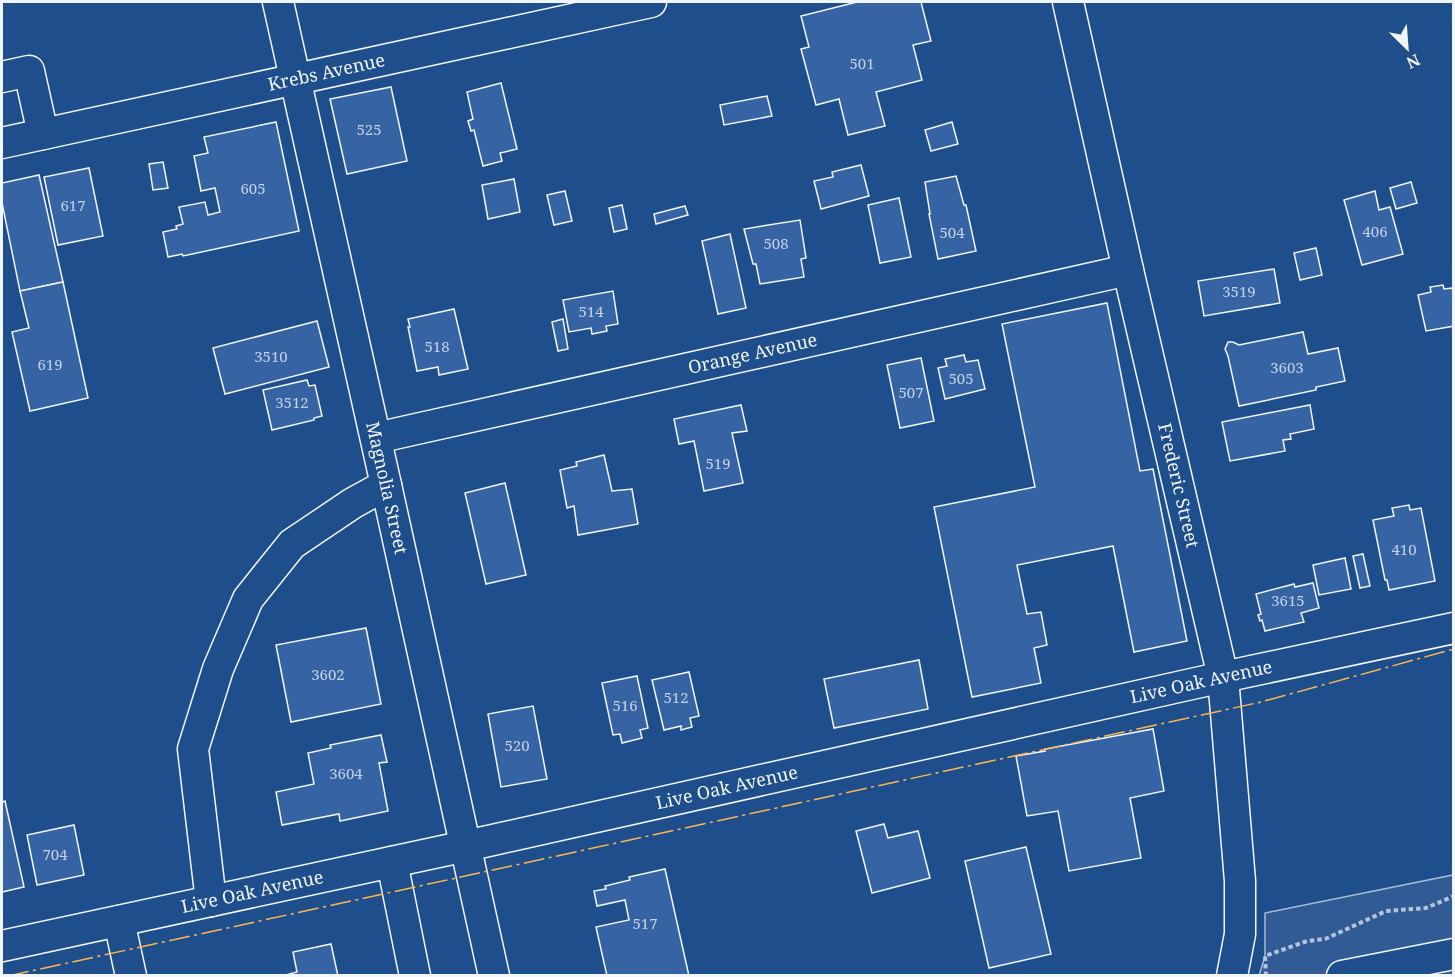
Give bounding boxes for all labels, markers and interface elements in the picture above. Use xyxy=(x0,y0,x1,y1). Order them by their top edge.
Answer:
north arrow xyxy=(1377,18,1437,78)
street label: Krebs Avenue xyxy=(266,47,387,96)
text: N xyxy=(1403,49,1424,74)
house number: 501 xyxy=(849,53,875,73)
house number: 525 xyxy=(356,119,382,139)
house number: 605 xyxy=(240,178,266,198)
house number: 617 xyxy=(60,195,86,215)
house number: 406 xyxy=(1362,221,1388,241)
house number: 504 xyxy=(939,222,965,242)
house number: 508 xyxy=(763,233,789,253)
house number: 3519 xyxy=(1222,281,1256,301)
house number: 514 xyxy=(578,301,604,321)
street label: Orange Avenue xyxy=(686,327,819,379)
house number: 518 xyxy=(424,336,450,356)
house number: 3510 xyxy=(254,346,288,366)
house number: 619 xyxy=(37,354,63,374)
house number: 3603 xyxy=(1270,357,1304,377)
house number: 505 xyxy=(948,368,974,388)
house number: 507 xyxy=(898,382,924,402)
house number: 3512 xyxy=(275,392,309,412)
street label: Magnolia Street xyxy=(361,419,414,556)
street label: Frederic Street xyxy=(1153,421,1205,550)
house number: 519 xyxy=(705,453,731,473)
house number: 410 xyxy=(1391,539,1417,559)
house number: 3615 xyxy=(1271,590,1305,610)
street label: Live Oak Avenue xyxy=(1128,654,1274,708)
house number: 3602 xyxy=(311,664,345,684)
house number: 512 xyxy=(663,687,689,707)
house number: 516 xyxy=(612,695,638,715)
house number: 520 xyxy=(504,735,530,755)
street label: Live Oak Avenue xyxy=(653,759,800,814)
house number: 3604 xyxy=(329,763,363,783)
house number: 704 xyxy=(42,844,68,864)
street label: Live Oak Avenue xyxy=(179,864,325,918)
house number: 517 xyxy=(632,913,658,933)

